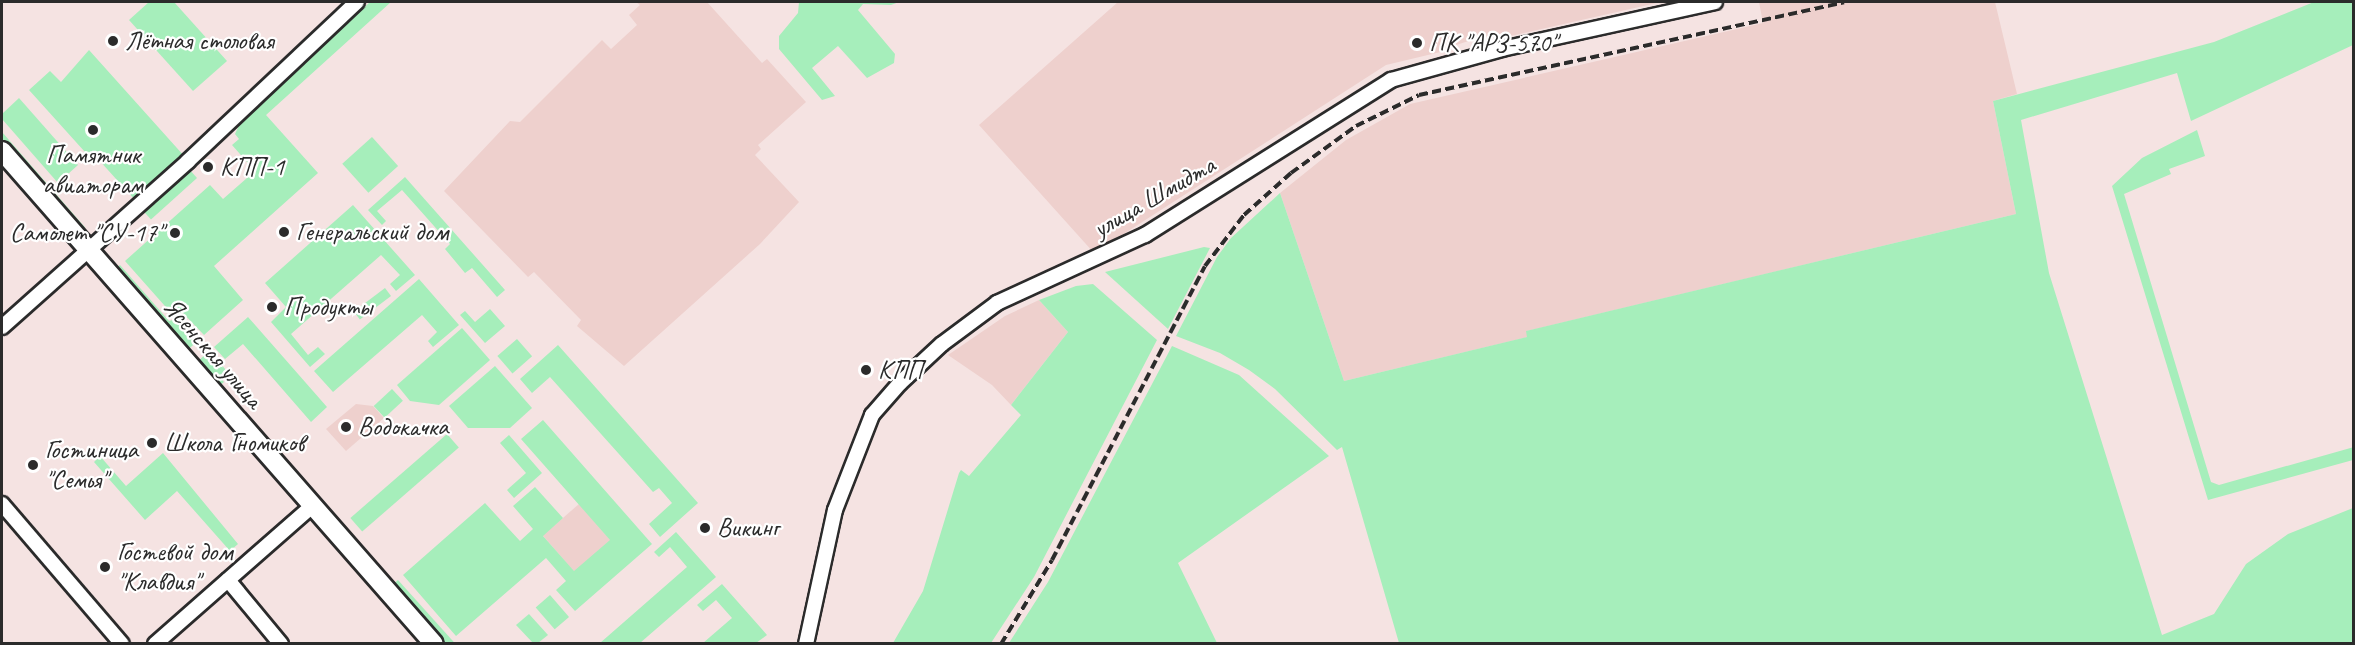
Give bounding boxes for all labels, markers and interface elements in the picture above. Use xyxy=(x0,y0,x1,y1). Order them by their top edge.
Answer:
place label: Лётная столовая xyxy=(125,25,277,57)
place label: ПК "АРЗ-570" xyxy=(1429,27,1556,59)
marker: Лётная столовая xyxy=(106,34,120,48)
marker: ПК "АРЗ-570" xyxy=(1410,36,1424,50)
marker: Памятник авиаторам xyxy=(86,123,100,137)
place label: Памятник авиаторам xyxy=(43,139,143,200)
street label: улица Шмидта xyxy=(1089,150,1219,244)
place label: КПП-1 xyxy=(220,151,285,183)
marker: КПП-1 xyxy=(201,160,215,174)
place label: Генеральский дом xyxy=(296,216,448,248)
place label: Самолет "СУ-17" xyxy=(10,217,163,249)
marker: Генеральский дом xyxy=(277,225,291,239)
marker: Самолет "СУ-17" xyxy=(168,226,182,240)
street label: Ясенская улица xyxy=(156,291,270,415)
place label: Продукты xyxy=(284,291,372,323)
marker: Продукты xyxy=(265,300,279,314)
place label: КПП xyxy=(878,354,922,386)
marker: КПП xyxy=(859,363,873,377)
place label: Водокачка xyxy=(358,411,448,443)
marker: Водокачка xyxy=(339,420,353,434)
place label: Школа Гномиков xyxy=(164,427,307,459)
place label: Гостиница "Семья" xyxy=(45,434,138,496)
marker: Школа Гномиков xyxy=(145,436,159,450)
marker: Гостиница "Семья" xyxy=(26,458,40,472)
place label: Викинг xyxy=(717,512,778,544)
marker: Викинг xyxy=(698,521,712,535)
place label: Гостевой дом "Клавдия" xyxy=(117,536,232,598)
marker: Гостевой дом "Клавдия" xyxy=(98,560,112,574)

